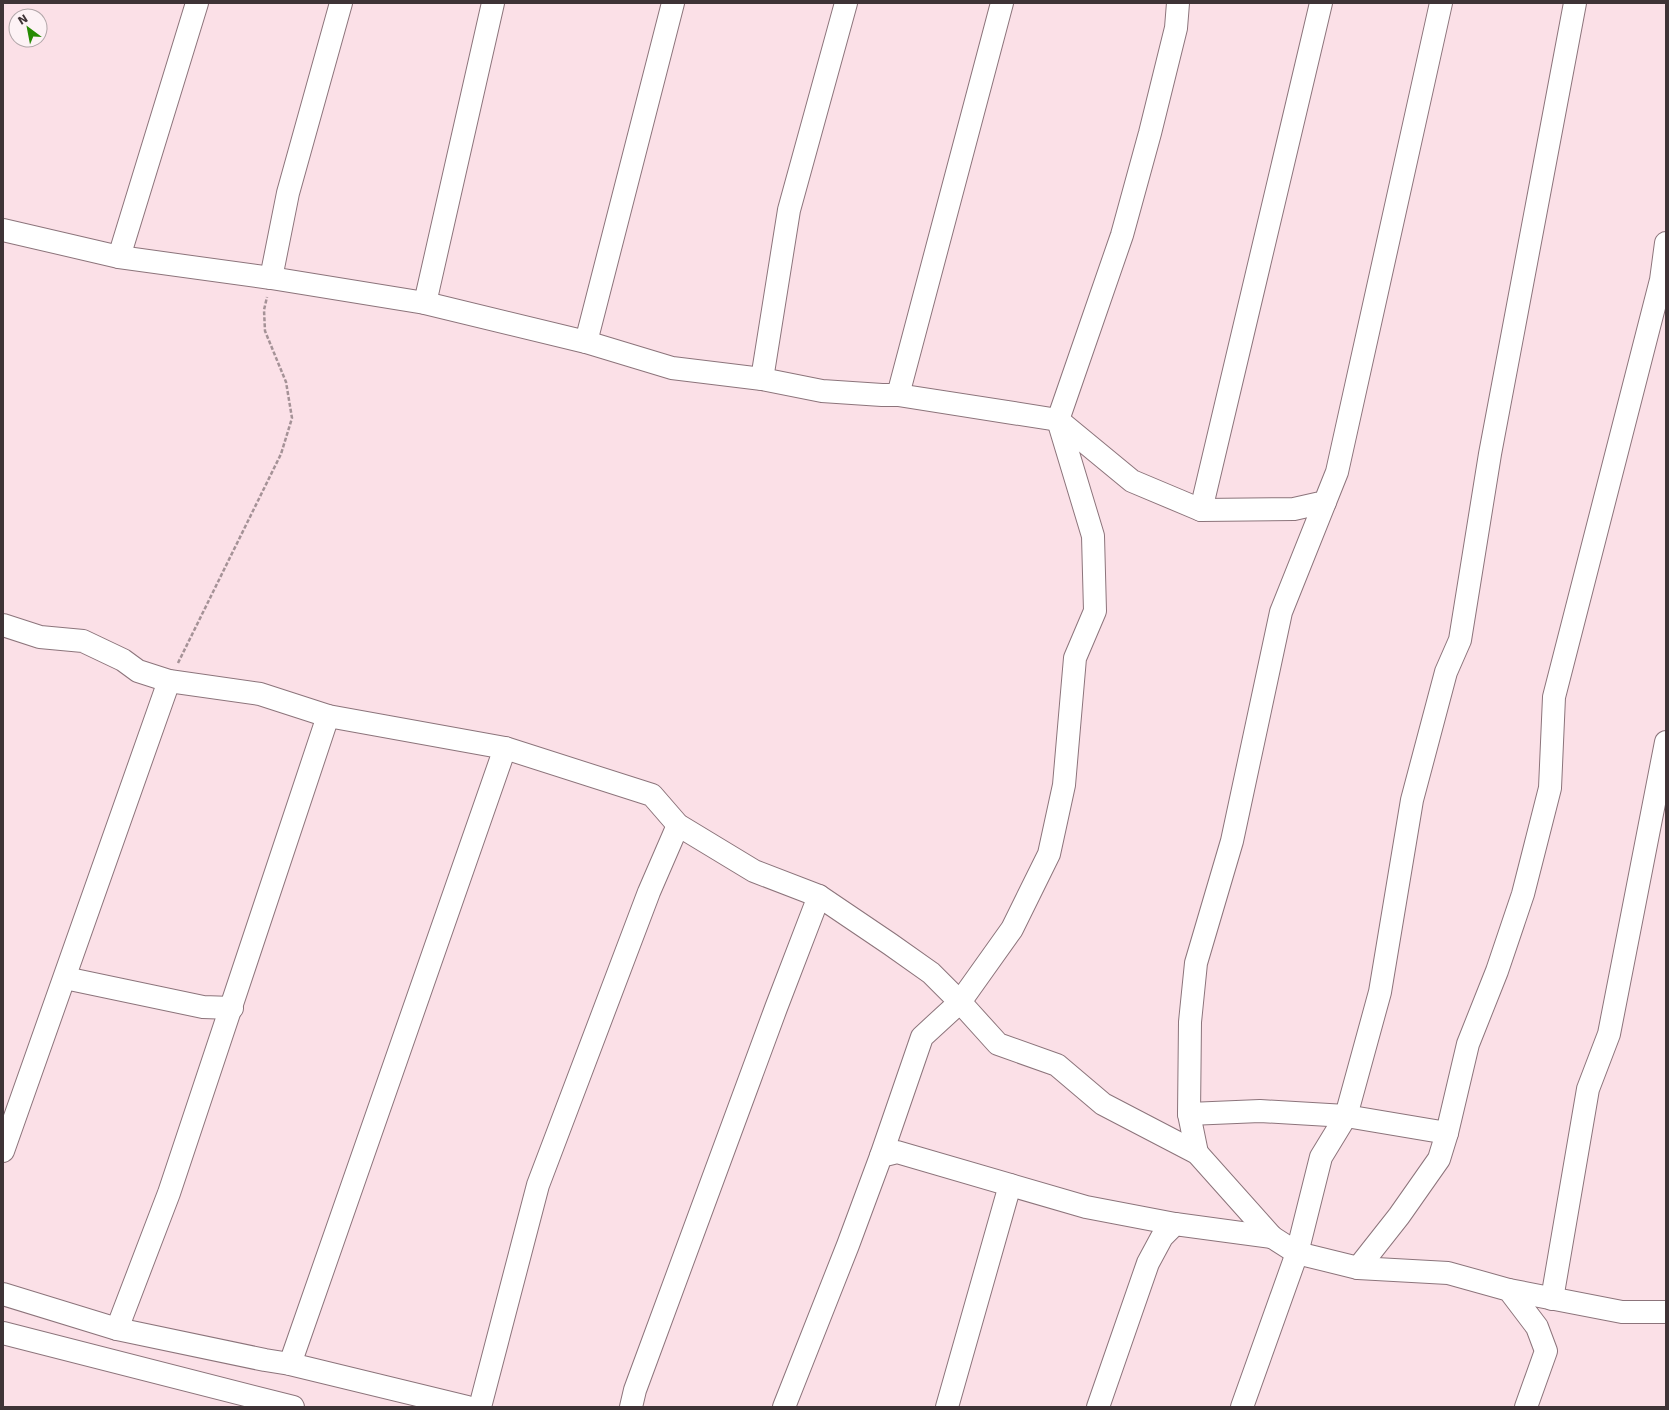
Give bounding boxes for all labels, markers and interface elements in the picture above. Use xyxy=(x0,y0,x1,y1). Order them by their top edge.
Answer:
north arrow xyxy=(8,8,48,48)
text: N xyxy=(16,12,30,28)

